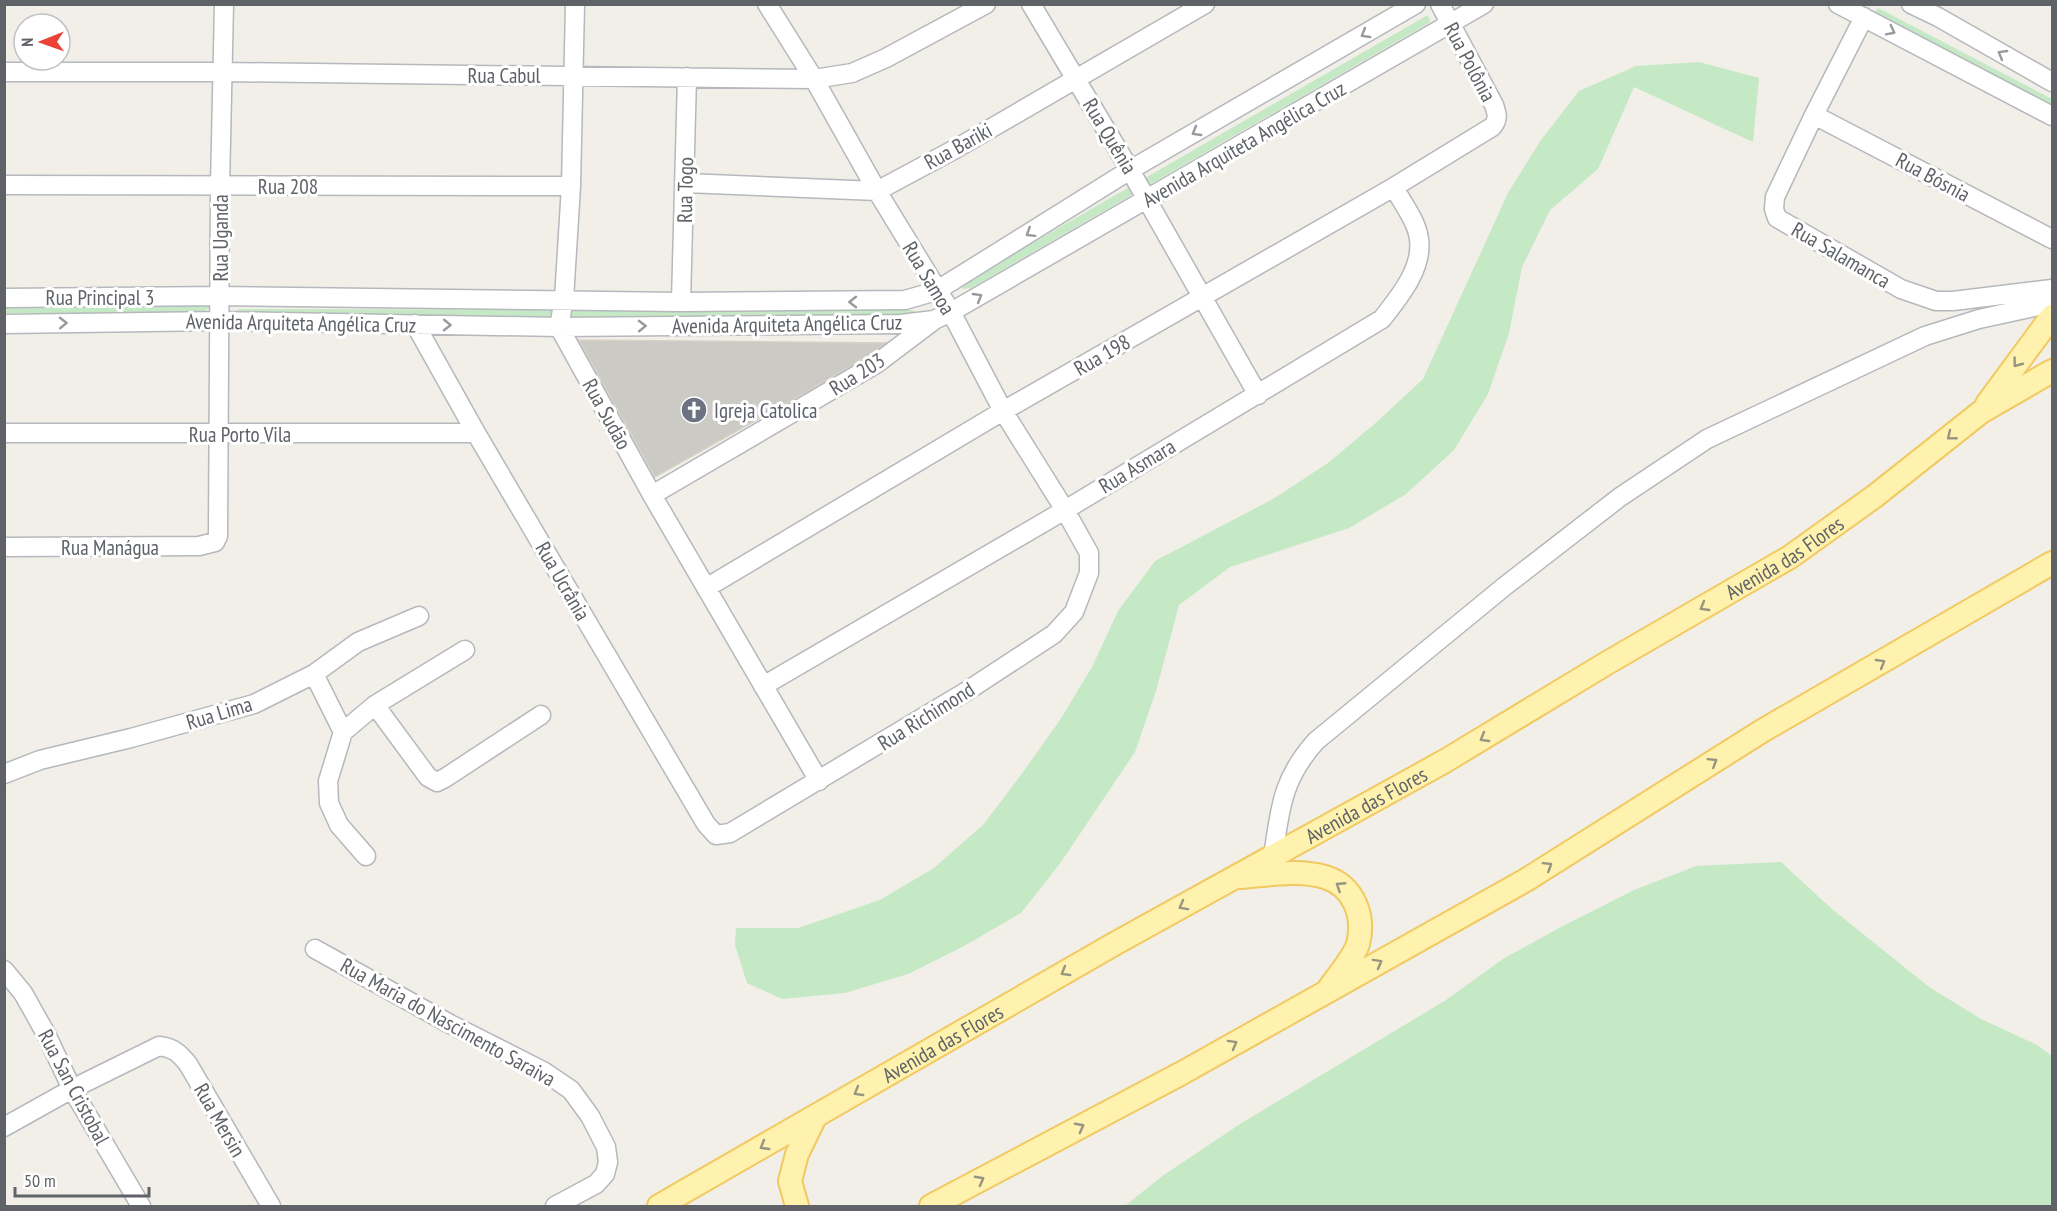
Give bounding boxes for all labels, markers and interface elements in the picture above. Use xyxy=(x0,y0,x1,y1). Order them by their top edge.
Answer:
north arrow xyxy=(12,12,72,72)
street label: Rua Polônia xyxy=(1438,18,1502,106)
one-way arrow xyxy=(1884,24,1895,35)
one-way arrow xyxy=(1361,27,1371,38)
text: N xyxy=(17,38,37,47)
one-way arrow xyxy=(1997,49,2008,61)
street label: Rua Cabul xyxy=(468,62,541,89)
street label: Avenida Arquiteta Angélica Cruz xyxy=(1137,75,1351,213)
street label: Rua Quênia xyxy=(1077,93,1143,179)
street label: Rua Bariki xyxy=(919,116,997,176)
one-way arrow xyxy=(1192,124,1202,136)
street label: Rua Bósnia xyxy=(1891,146,1975,208)
street label: Rua Togo xyxy=(671,157,699,223)
street label: Rua 208 xyxy=(258,173,318,200)
street label: Rua Uganda xyxy=(207,194,234,282)
street label: Rua Salamanca xyxy=(1787,216,1895,294)
one-way arrow xyxy=(1026,225,1036,237)
street label: Rua Samoa xyxy=(897,237,961,319)
street label: Rua Principal 3 xyxy=(46,284,154,311)
one-way arrow xyxy=(972,293,982,304)
one-way arrow xyxy=(848,296,857,308)
street label: Avenida Arquiteta Angélica Cruz xyxy=(186,307,416,339)
street label: Avenida Arquiteta Angélica Cruz xyxy=(672,308,902,340)
one-way arrow xyxy=(58,317,67,329)
one-way arrow xyxy=(442,318,451,331)
one-way arrow xyxy=(637,320,646,332)
street label: Rua 198 xyxy=(1069,328,1135,382)
street label: Rua 203 xyxy=(824,347,890,401)
one-way arrow xyxy=(2014,356,2025,367)
street label: Rua Sudão xyxy=(577,374,637,454)
church icon: Igreja Catolica xyxy=(679,395,709,425)
place label: Igreja Catolica xyxy=(714,397,818,424)
street label: Rua Porto Vila xyxy=(189,421,291,448)
one-way arrow xyxy=(1946,429,1957,440)
street label: Rua Asmara xyxy=(1094,433,1180,499)
street label: Avenida das Flores xyxy=(1720,510,1849,605)
street label: Rua Manágua xyxy=(61,534,159,561)
street label: Rua Ucrânia xyxy=(530,537,596,625)
one-way arrow xyxy=(1700,600,1710,611)
one-way arrow xyxy=(1875,659,1885,670)
street label: Rua Richimond xyxy=(873,676,979,756)
street label: Rua Lima xyxy=(183,690,255,736)
one-way arrow xyxy=(1480,730,1491,742)
one-way arrow xyxy=(1707,758,1717,770)
street label: Avenida das Flores xyxy=(1300,760,1432,849)
one-way arrow xyxy=(1542,862,1552,874)
one-way arrow xyxy=(1336,882,1347,893)
one-way arrow xyxy=(1179,898,1189,910)
street label: Rua Maria do Nascimento Saraiva xyxy=(336,952,560,1092)
one-way arrow xyxy=(1372,958,1383,970)
one-way arrow xyxy=(1061,965,1072,977)
street label: Avenida das Flores xyxy=(877,997,1008,1088)
street label: Rua San Cristobal xyxy=(32,1025,116,1149)
one-way arrow xyxy=(1227,1040,1237,1051)
street label: Rua Mersin xyxy=(188,1078,252,1162)
one-way arrow xyxy=(854,1085,864,1097)
one-way arrow xyxy=(1074,1123,1084,1134)
one-way arrow xyxy=(760,1139,771,1150)
scale bar xyxy=(15,1160,148,1198)
text: 50 m xyxy=(24,1169,56,1192)
one-way arrow xyxy=(973,1176,984,1187)

